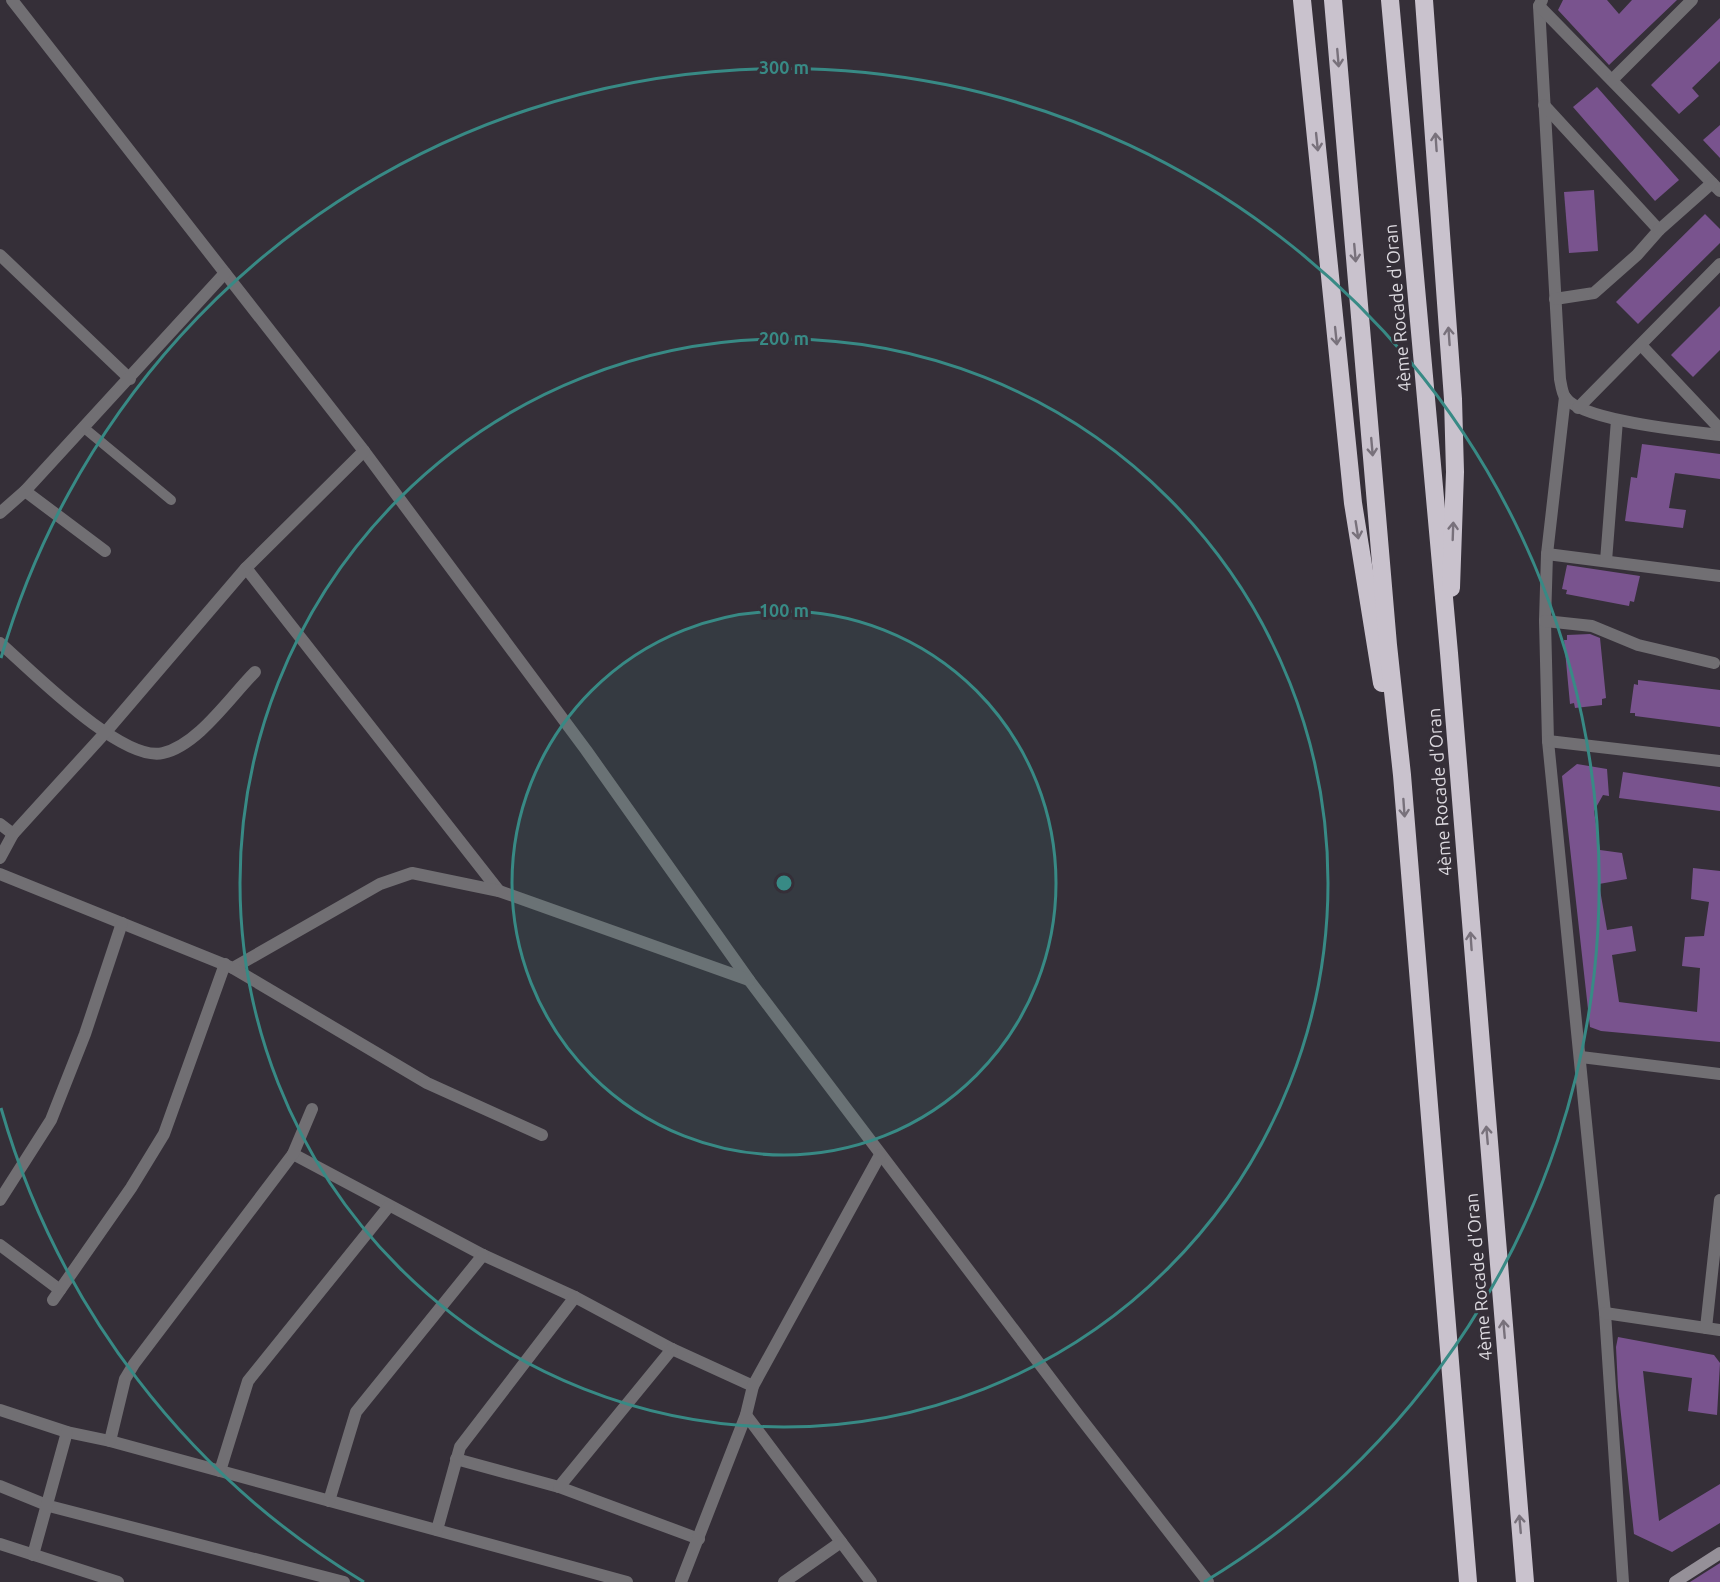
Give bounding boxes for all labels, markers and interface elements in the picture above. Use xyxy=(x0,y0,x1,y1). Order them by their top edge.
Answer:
one-way arrow xyxy=(1333,48,1344,68)
text: 300 m xyxy=(759,57,809,77)
one-way arrow xyxy=(1312,131,1323,151)
one-way arrow xyxy=(1430,132,1441,152)
street label: 4ème Rocade d'Oran xyxy=(1380,223,1414,393)
one-way arrow xyxy=(1350,242,1361,262)
one-way arrow xyxy=(1331,325,1342,345)
one-way arrow xyxy=(1443,327,1454,347)
text: 200 m xyxy=(759,328,809,348)
one-way arrow xyxy=(1367,436,1378,456)
one-way arrow xyxy=(1351,519,1362,539)
one-way arrow xyxy=(1448,522,1459,542)
text: 100 m xyxy=(759,600,809,620)
street label: 4ème Rocade d'Oran xyxy=(1423,707,1455,877)
one-way arrow xyxy=(1399,798,1410,818)
centre of rings xyxy=(774,873,794,893)
one-way arrow xyxy=(1466,931,1477,951)
one-way arrow xyxy=(1481,1126,1492,1146)
street label: 4ème Rocade d'Oran xyxy=(1461,1192,1495,1362)
one-way arrow xyxy=(1498,1320,1509,1340)
one-way arrow xyxy=(1514,1514,1525,1534)

